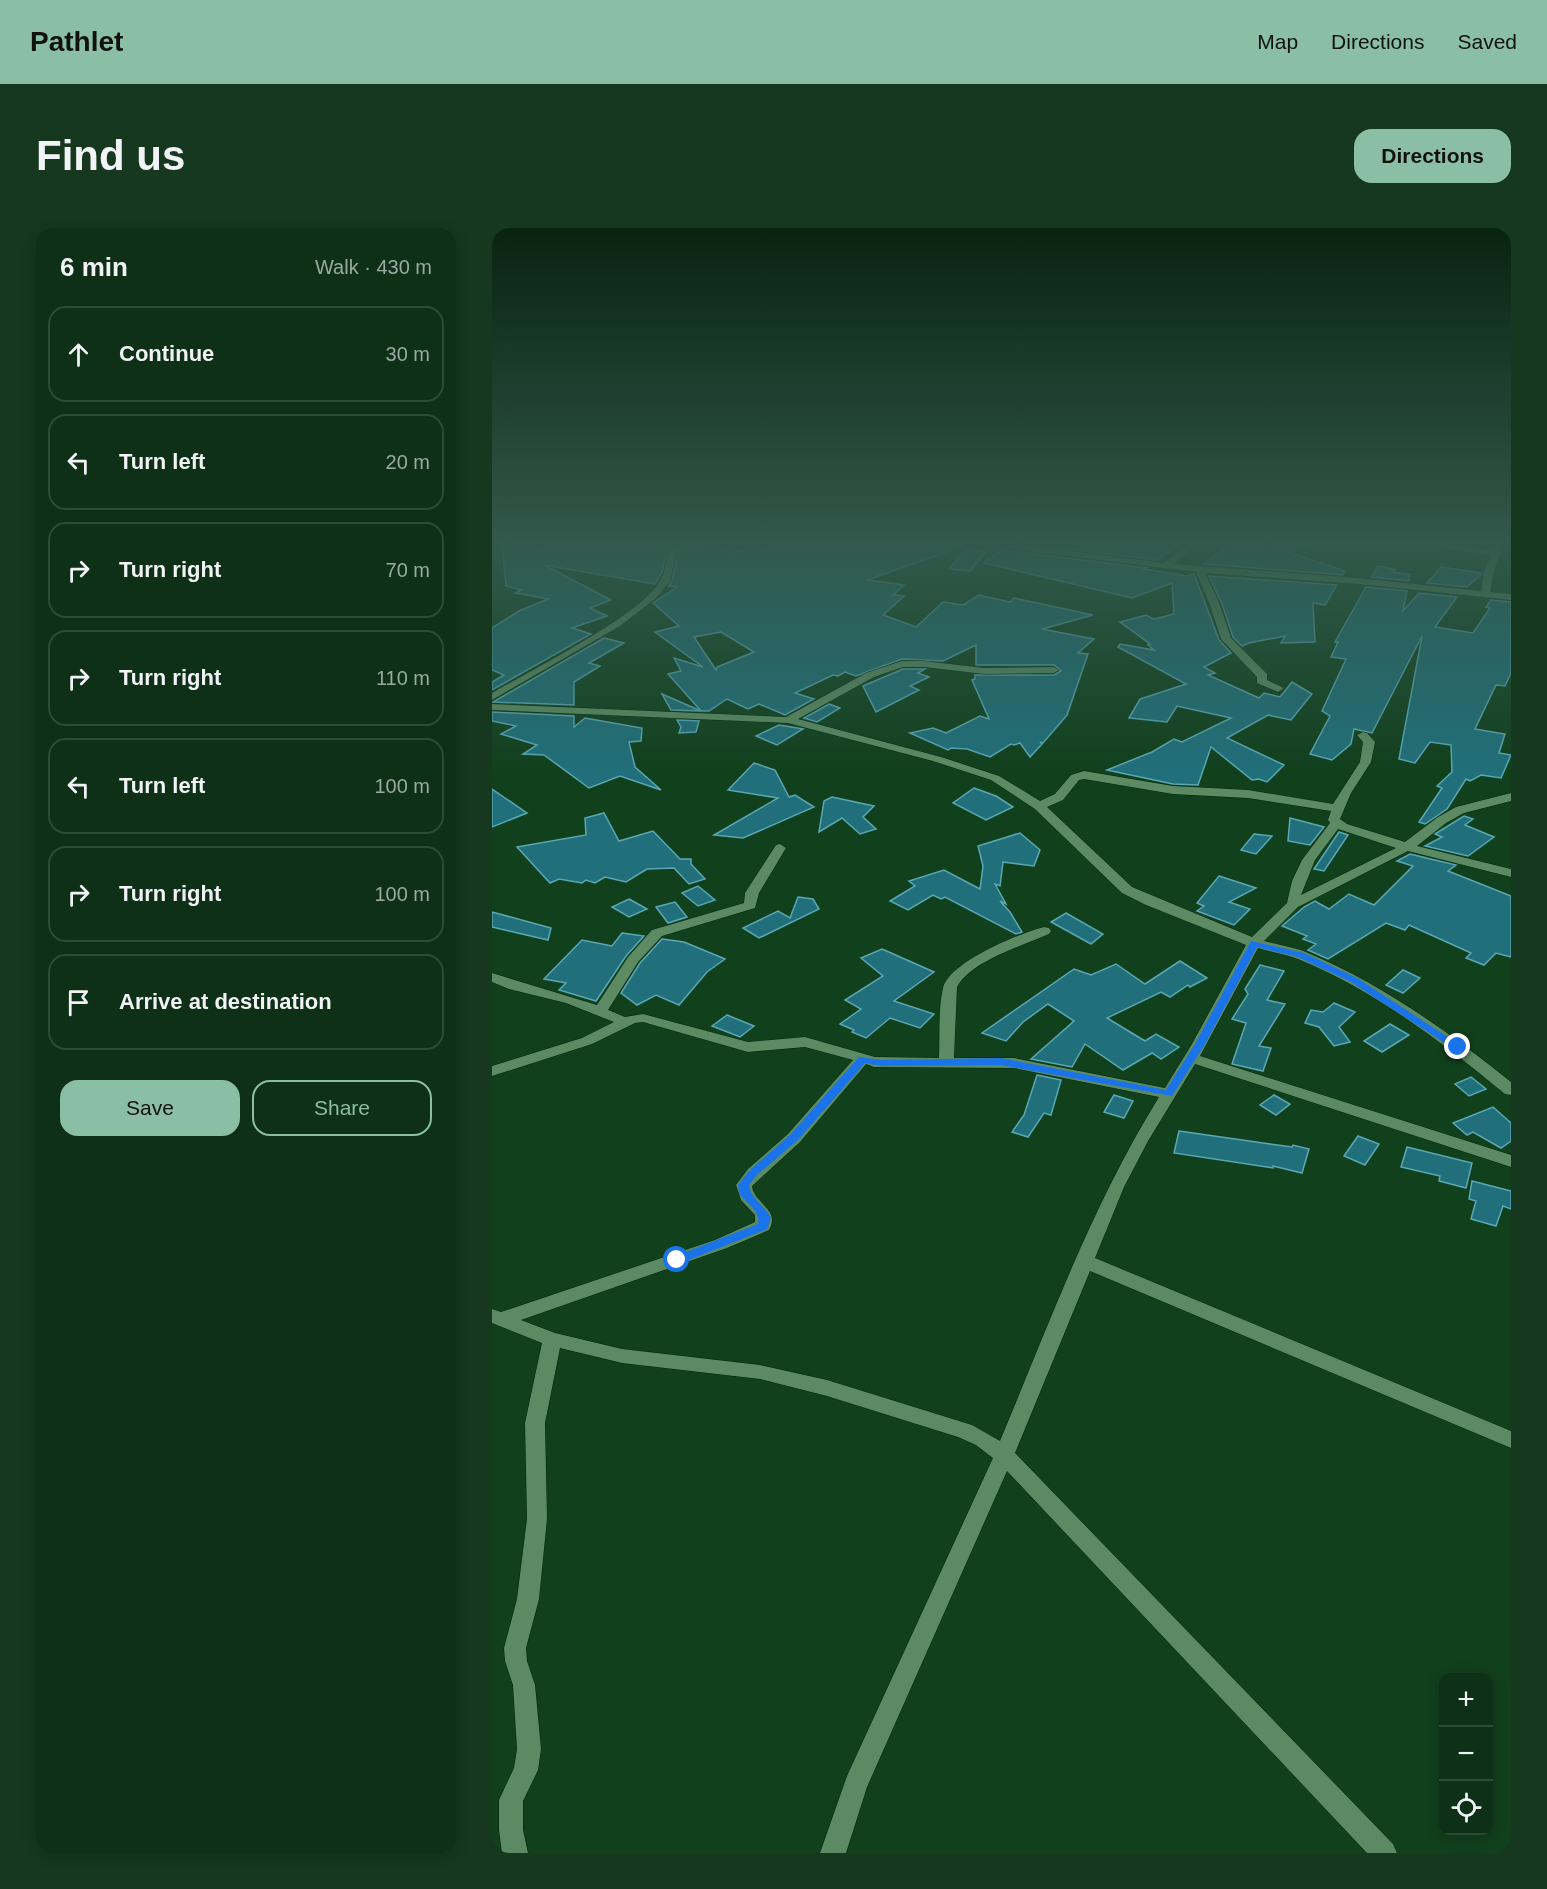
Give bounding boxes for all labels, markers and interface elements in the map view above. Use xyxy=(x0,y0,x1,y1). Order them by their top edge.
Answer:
text: Pathlet xyxy=(30,26,123,57)
text: Map xyxy=(1257,30,1298,53)
text: Directions xyxy=(1331,30,1424,53)
text: Saved xyxy=(1457,30,1517,53)
button: Directions xyxy=(1354,129,1511,183)
text: Find us xyxy=(36,132,185,179)
text: 6 min xyxy=(60,252,128,282)
text: Walk · 430 m xyxy=(315,256,432,278)
icon: ahead xyxy=(62,338,95,371)
text: Continue xyxy=(119,341,214,366)
text: 30 m xyxy=(386,343,430,365)
icon: left xyxy=(62,446,95,479)
text: Turn left xyxy=(119,449,205,474)
text: 20 m xyxy=(386,451,430,473)
icon: right xyxy=(62,554,95,587)
text: Turn right xyxy=(119,557,221,582)
text: 70 m xyxy=(386,559,430,581)
icon: right xyxy=(62,662,95,695)
text: Turn right xyxy=(119,665,221,690)
text: 110 m xyxy=(376,667,430,689)
icon: left xyxy=(62,770,95,803)
text: Turn left xyxy=(119,773,205,798)
text: 100 m xyxy=(374,775,430,797)
icon: right xyxy=(62,878,95,911)
text: Turn right xyxy=(119,881,221,906)
text: 100 m xyxy=(374,883,430,905)
icon: arrive xyxy=(62,986,95,1019)
text: Arrive at destination xyxy=(119,989,332,1014)
route end xyxy=(1444,1033,1470,1059)
button: Save xyxy=(60,1080,240,1136)
button: Share xyxy=(252,1080,432,1136)
route start xyxy=(663,1246,689,1272)
map controls xyxy=(1439,1673,1493,1835)
button: + xyxy=(1439,1673,1493,1727)
button: − xyxy=(1439,1727,1493,1781)
button: locate xyxy=(1439,1781,1493,1835)

